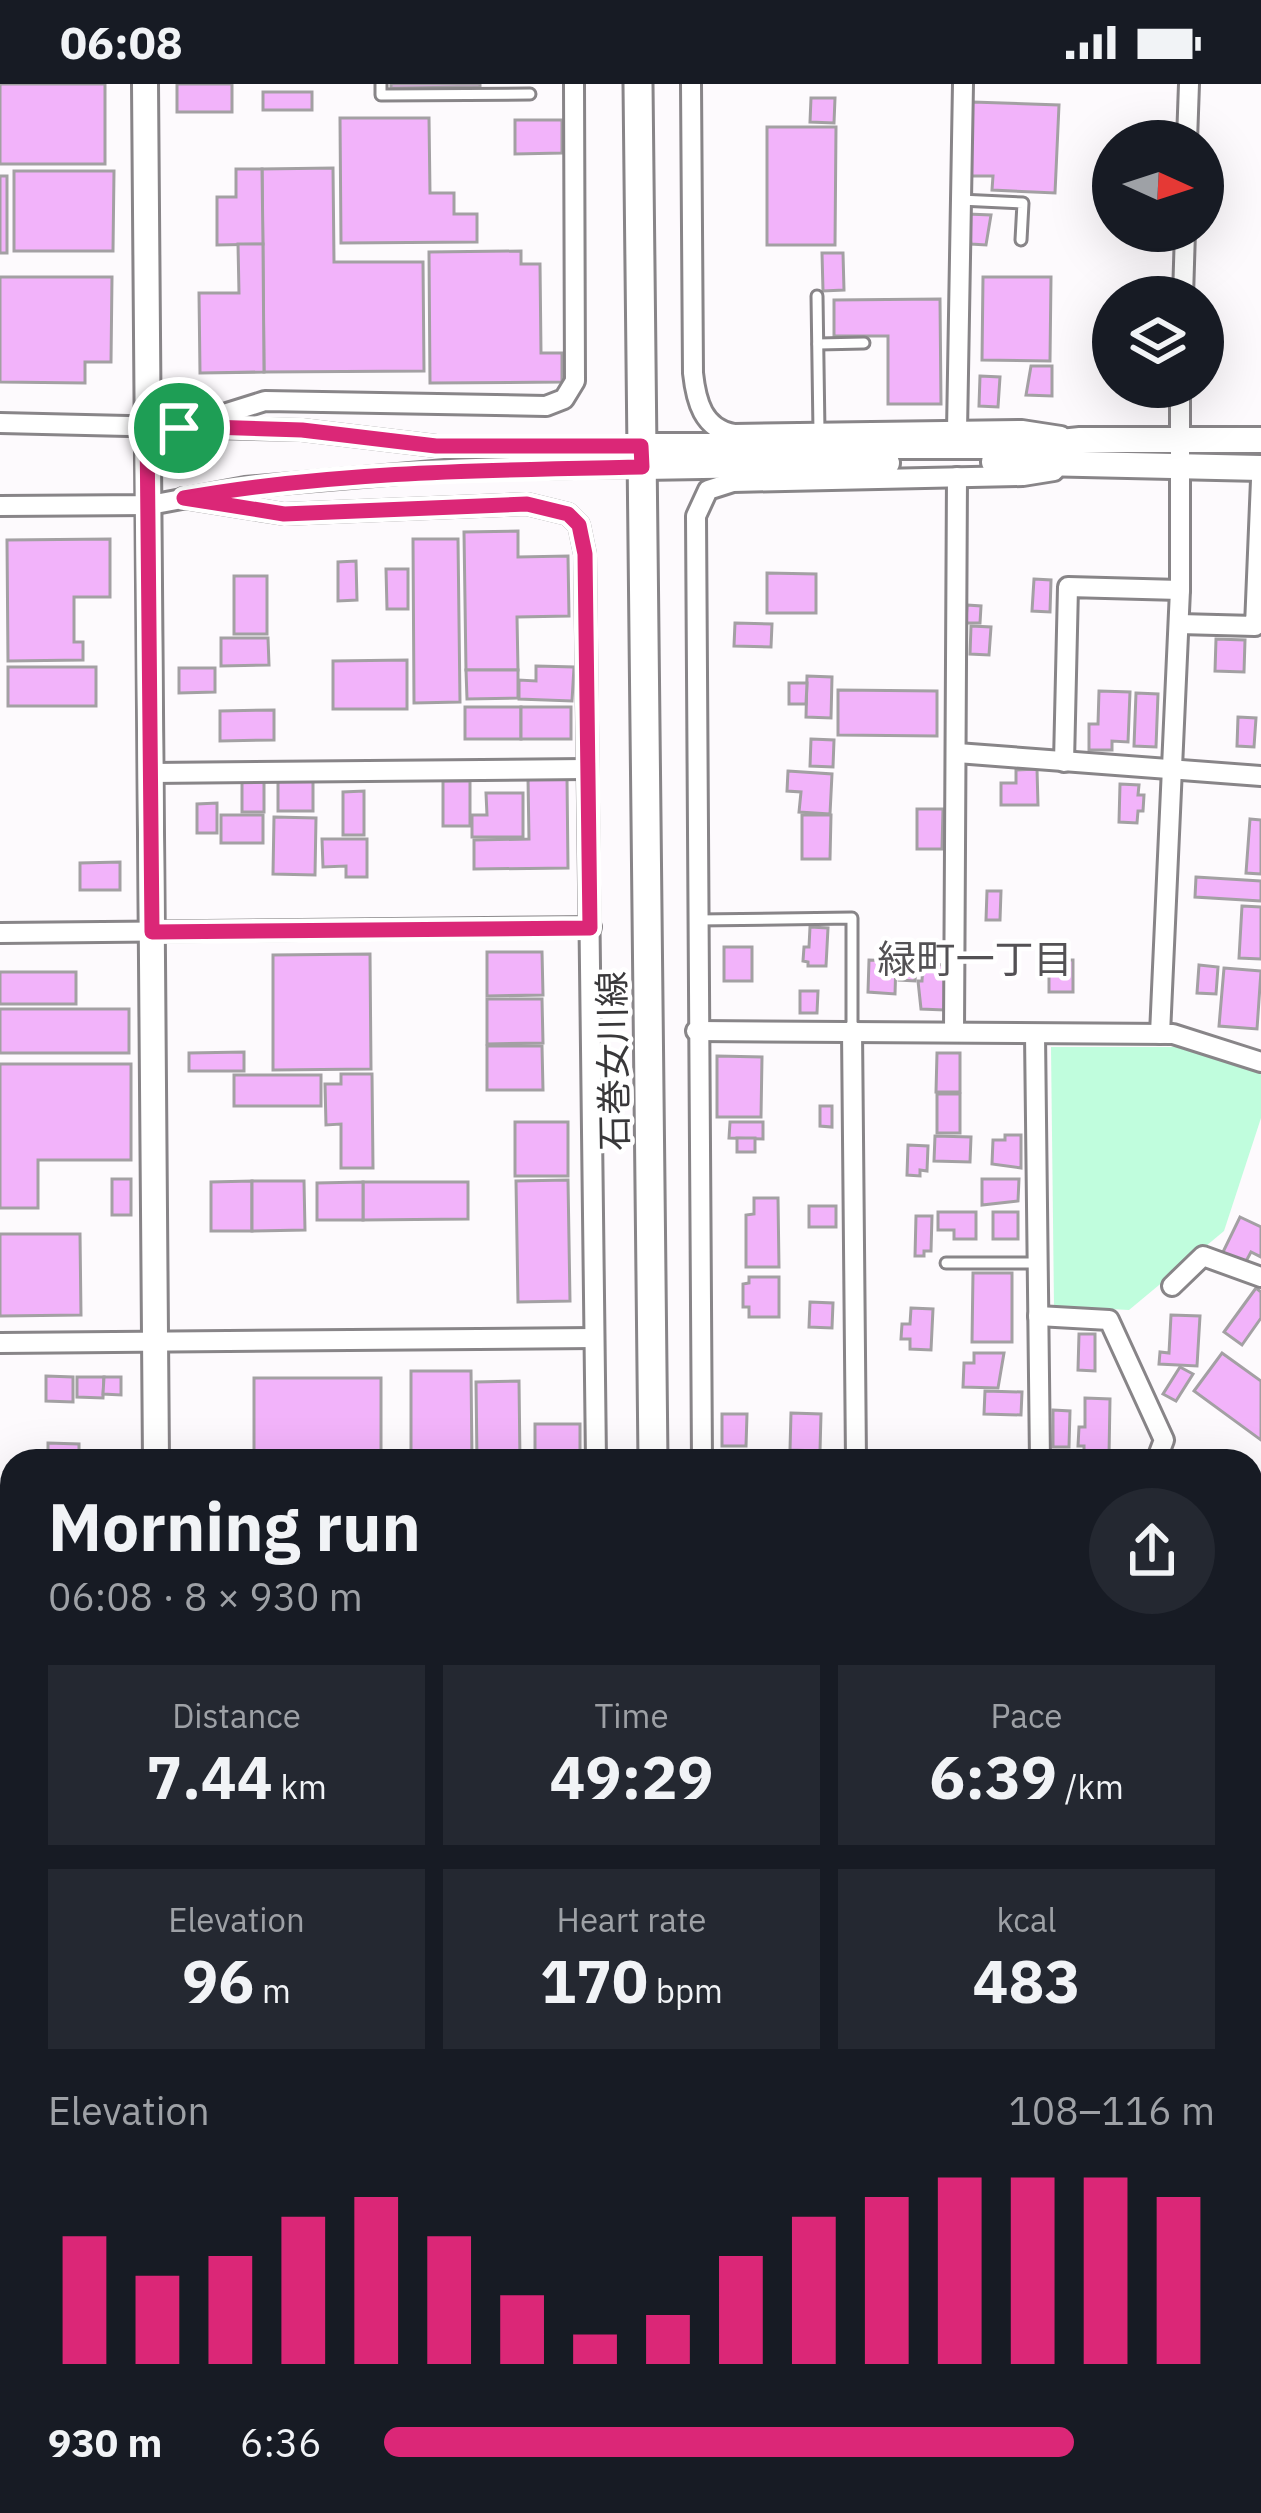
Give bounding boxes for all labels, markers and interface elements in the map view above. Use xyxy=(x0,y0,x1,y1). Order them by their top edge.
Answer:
text: 06:08 xyxy=(60,13,183,71)
north arrow xyxy=(1092,120,1224,252)
map controls xyxy=(1092,120,1224,408)
button: layers xyxy=(1092,276,1224,408)
pin xyxy=(128,377,230,479)
icon: arrive xyxy=(146,395,212,461)
district label: 緑町一丁目 xyxy=(877,933,1073,984)
street label: 石巻女川線 xyxy=(587,971,638,1151)
text: Morning run xyxy=(48,1483,421,1569)
button: share xyxy=(1089,1488,1215,1614)
text: 06:08 · 8 × 930 m xyxy=(48,1571,363,1622)
text: Distance xyxy=(172,1694,301,1737)
text: Time xyxy=(594,1694,669,1737)
text: Pace xyxy=(991,1694,1062,1737)
text: 7.44 xyxy=(146,1737,273,1816)
text: 49:29 xyxy=(550,1737,713,1816)
text: 6:39 xyxy=(929,1737,1057,1816)
text: km xyxy=(273,1765,327,1808)
text: /km xyxy=(1057,1765,1124,1808)
text: Elevation xyxy=(168,1898,305,1941)
text: Heart rate xyxy=(557,1898,706,1941)
text: kcal xyxy=(996,1898,1057,1941)
text: 96 xyxy=(182,1941,254,2020)
text: 170 xyxy=(540,1941,648,2020)
text: 483 xyxy=(973,1941,1081,2020)
text: m xyxy=(254,1969,291,2012)
text: bpm xyxy=(648,1969,723,2012)
text: Elevation xyxy=(48,2085,210,2136)
text: 108–116 m xyxy=(1008,2085,1215,2136)
text: 930 m xyxy=(48,2417,162,2468)
text: 6:36 xyxy=(240,2417,322,2468)

